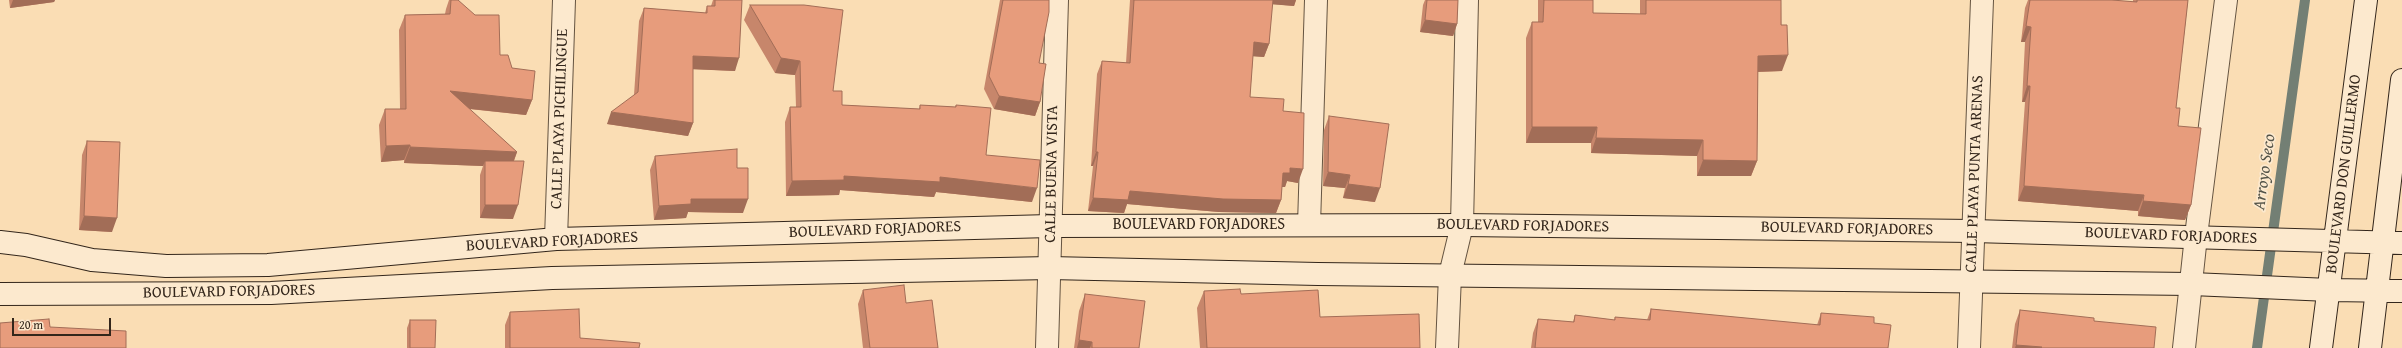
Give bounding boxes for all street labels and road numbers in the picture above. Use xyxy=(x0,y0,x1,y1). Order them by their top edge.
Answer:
street label: CALLE PLAYA PICHILINGUE xyxy=(547,29,573,209)
street label: BOULEVARD DON GUILLERMO xyxy=(2322,73,2366,275)
street label: CALLE PLAYA PUNTA ARENAS xyxy=(1962,75,1988,273)
street label: CALLE BUENA VISTA xyxy=(1041,105,1063,243)
street label: BOULEVARD FORJADORES xyxy=(1113,215,1285,235)
street label: BOULEVARD FORJADORES xyxy=(1437,215,1609,237)
street label: BOULEVARD FORJADORES xyxy=(789,217,961,243)
street label: BOULEVARD FORJADORES xyxy=(1761,218,1933,240)
street label: BOULEVARD FORJADORES xyxy=(2085,223,2257,249)
street label: BOULEVARD FORJADORES xyxy=(465,228,639,256)
street label: BOULEVARD FORJADORES xyxy=(143,281,315,303)

